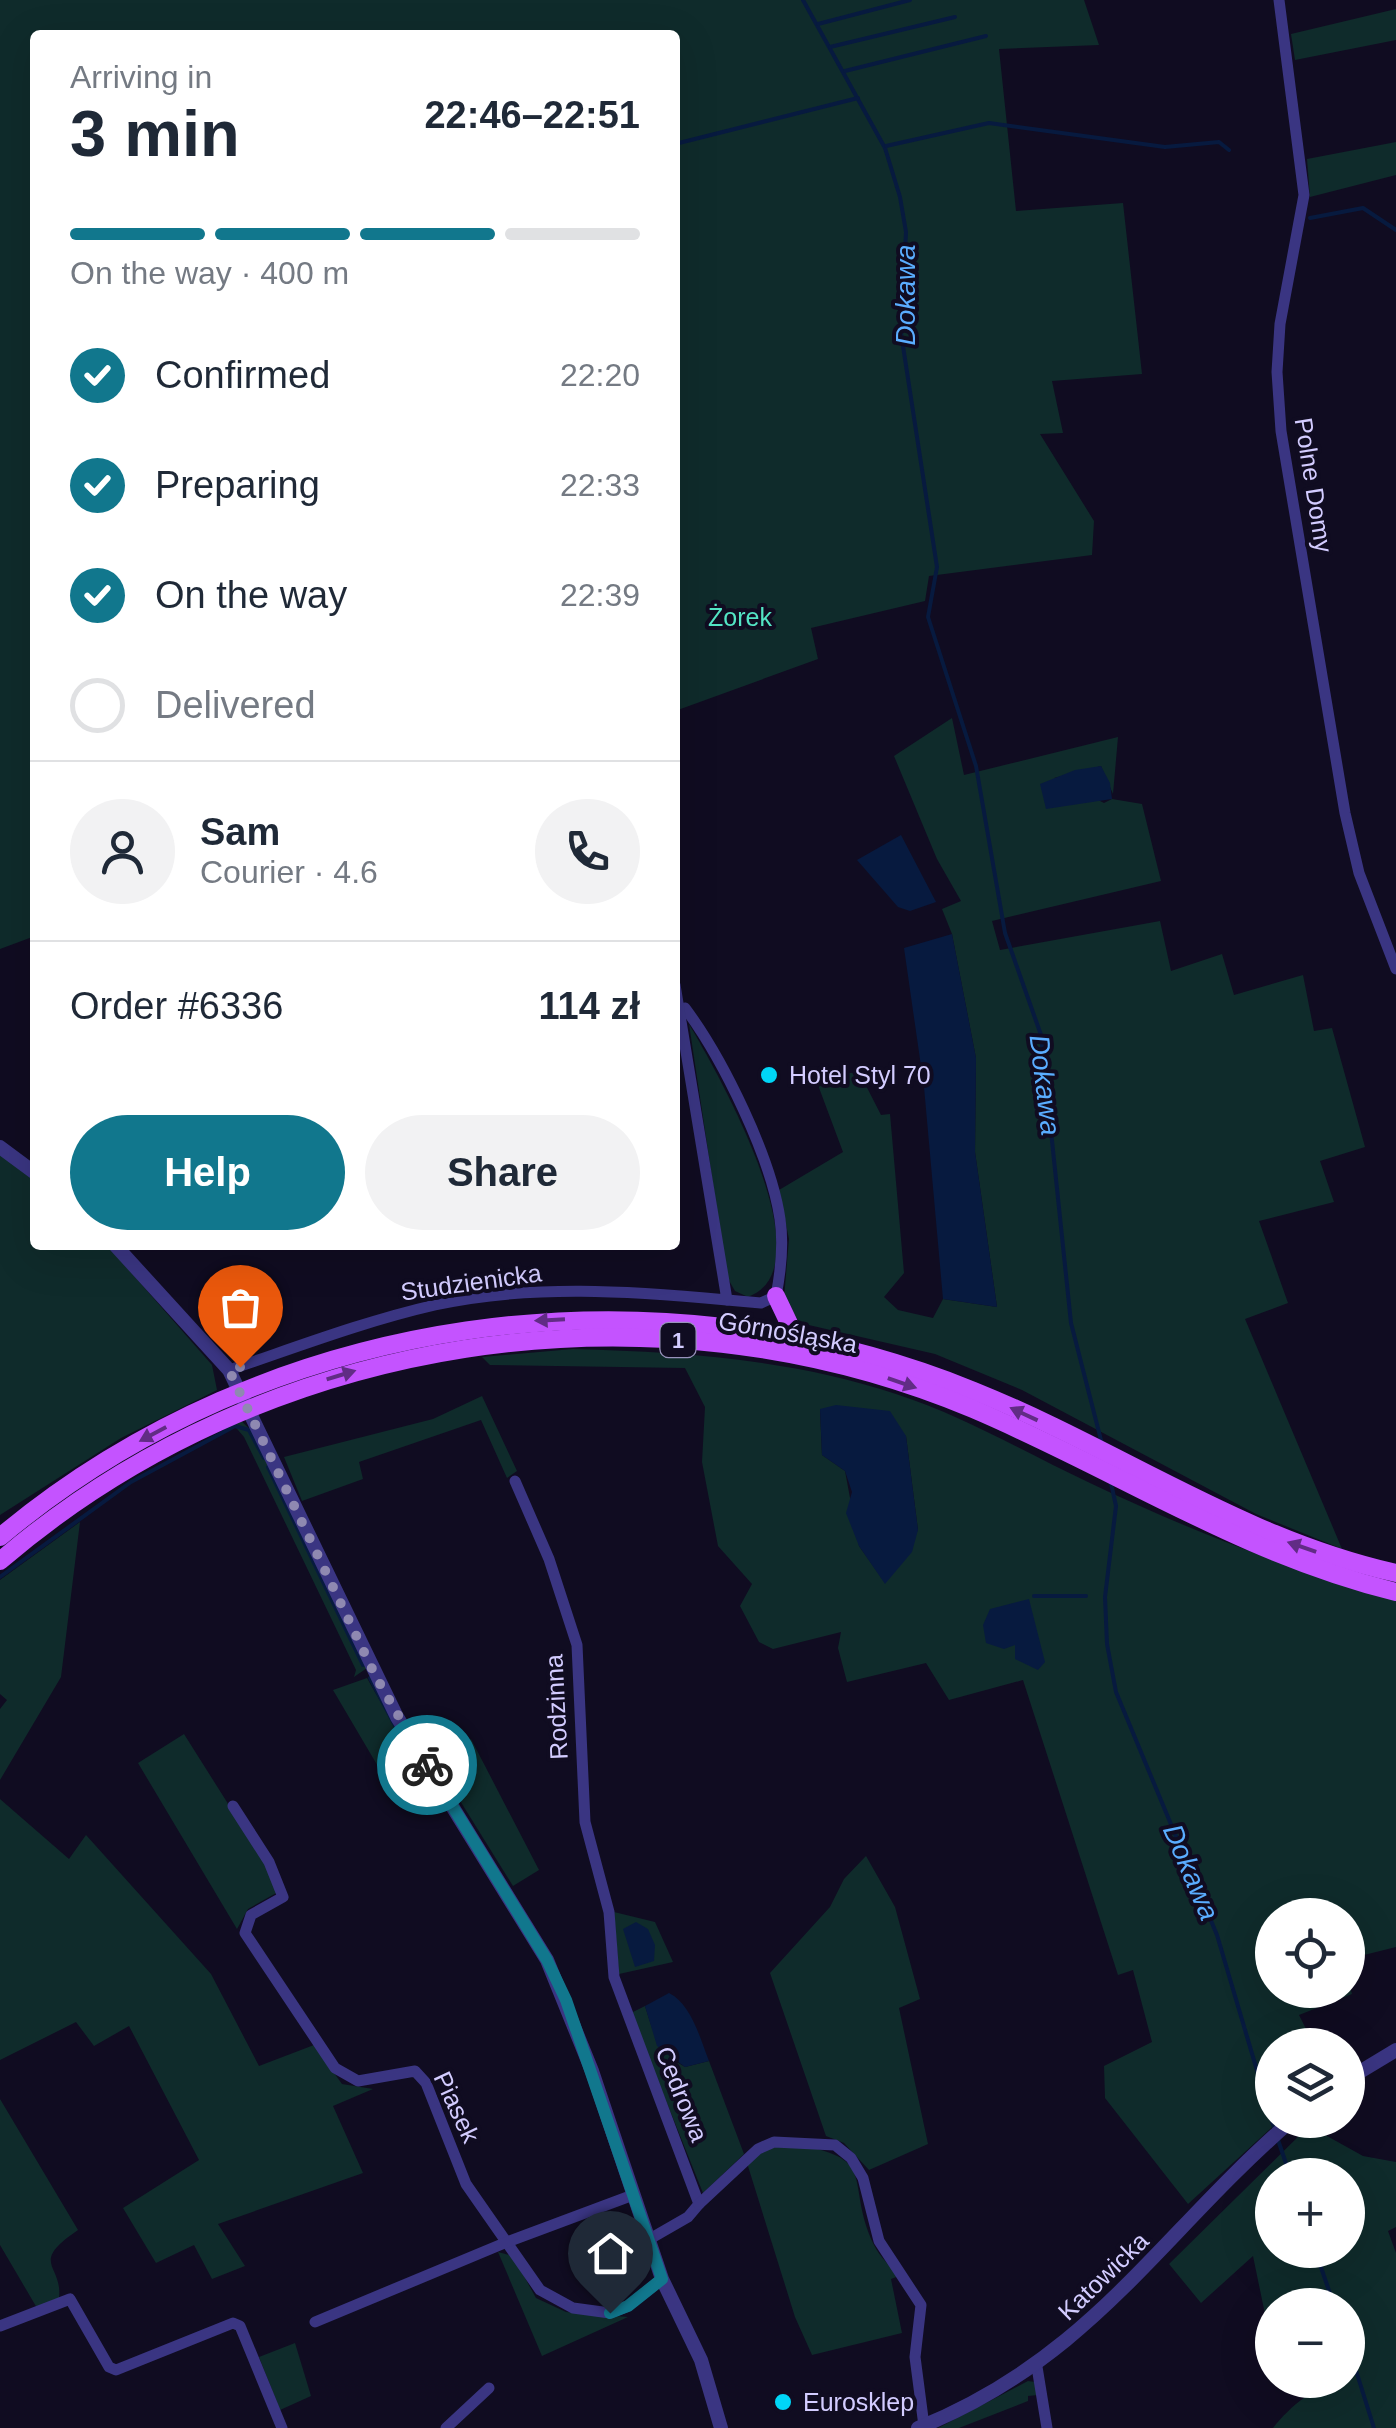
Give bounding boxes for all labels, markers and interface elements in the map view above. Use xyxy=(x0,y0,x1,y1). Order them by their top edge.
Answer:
text: Arriving in xyxy=(70,59,212,95)
text: 22:46–22:51 xyxy=(424,94,640,136)
text: 3 min xyxy=(70,97,240,170)
water label: Dokawa xyxy=(890,244,921,346)
text: On the way · 400 m xyxy=(70,255,349,291)
icon: check xyxy=(70,348,125,403)
text: Confirmed xyxy=(155,354,330,396)
text: 22:20 xyxy=(560,357,640,393)
street label: Polne Domy xyxy=(1290,416,1339,555)
icon: check xyxy=(70,458,125,513)
text: Preparing xyxy=(155,464,320,506)
text: 22:33 xyxy=(560,467,640,503)
icon: check xyxy=(70,568,125,623)
text: On the way xyxy=(155,574,347,616)
text: 22:39 xyxy=(560,577,640,613)
park label: Żorek xyxy=(708,603,772,631)
text: Delivered xyxy=(155,684,316,726)
button: person xyxy=(70,799,175,904)
button: phone xyxy=(535,799,640,904)
text: Sam xyxy=(200,811,280,853)
text: Courier · 4.6 xyxy=(200,854,378,890)
text: Order #6336 xyxy=(70,985,283,1027)
text: 114 zł xyxy=(539,985,640,1027)
water label: Dokawa xyxy=(1023,1033,1067,1137)
place label: Hotel Styl 70 xyxy=(789,1061,931,1089)
marker: Hotel Styl 70 xyxy=(758,1064,780,1086)
button: Help xyxy=(70,1115,345,1230)
button: Share xyxy=(365,1115,640,1230)
street label: Studzienicka xyxy=(399,1258,543,1306)
pin xyxy=(198,1265,283,1368)
icon: bag xyxy=(213,1280,268,1335)
street label: Górnośląska xyxy=(716,1306,860,1358)
one-way arrow xyxy=(534,1312,566,1328)
road number: 1 xyxy=(660,1323,696,1357)
one-way arrow xyxy=(326,1367,357,1382)
one-way arrow xyxy=(888,1376,918,1391)
one-way arrow xyxy=(1009,1405,1038,1422)
one-way arrow xyxy=(138,1425,167,1442)
one-way arrow xyxy=(1287,1538,1317,1553)
street label: Rodzinna xyxy=(539,1653,573,1760)
courier xyxy=(377,1715,477,1815)
icon: bike xyxy=(400,1738,455,1793)
water label: Dokawa xyxy=(1157,1819,1225,1925)
map controls xyxy=(1255,1898,1365,2398)
button: locate xyxy=(1255,1898,1365,2008)
button: layers xyxy=(1255,2028,1365,2138)
street label: Cedrowa xyxy=(650,2042,714,2146)
street label: Piasek xyxy=(428,2067,486,2147)
button: + xyxy=(1255,2158,1365,2268)
pin xyxy=(568,2211,653,2314)
icon: home xyxy=(583,2226,638,2281)
street label: Katowicka xyxy=(1052,2226,1154,2326)
button: − xyxy=(1255,2288,1365,2398)
place label: Eurosklep xyxy=(803,2388,914,2416)
marker: Eurosklep xyxy=(772,2391,794,2413)

